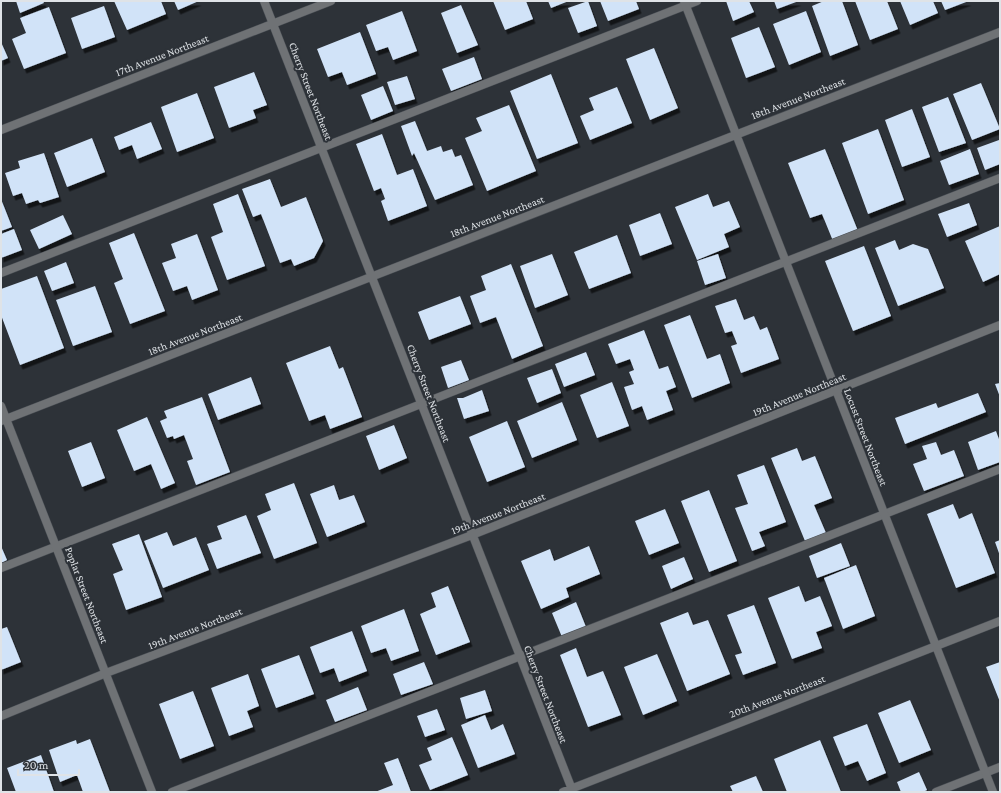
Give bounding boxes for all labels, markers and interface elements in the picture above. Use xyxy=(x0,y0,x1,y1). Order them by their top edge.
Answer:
street label: 17th Avenue Northeast xyxy=(114,32,211,78)
street label: Cherry Street Northeast xyxy=(286,40,335,142)
street label: 18th Avenue Northeast xyxy=(749,74,847,121)
street label: 18th Avenue Northeast xyxy=(448,192,546,239)
street label: 18th Avenue Northeast xyxy=(146,310,244,357)
street label: Cherry Street Northeast xyxy=(404,342,453,444)
street label: 19th Avenue Northeast xyxy=(751,370,848,418)
street label: Locust Street Northeast xyxy=(842,387,890,488)
street label: 19th Avenue Northeast xyxy=(450,489,547,536)
street label: Poplar Street Northeast xyxy=(62,545,111,646)
street label: 19th Avenue Northeast xyxy=(147,604,244,651)
street label: Cherry Street Northeast xyxy=(521,643,570,745)
street label: 20th Avenue Northeast xyxy=(727,672,827,720)
scale bar xyxy=(18,751,79,777)
text: 20 m xyxy=(24,758,49,772)

